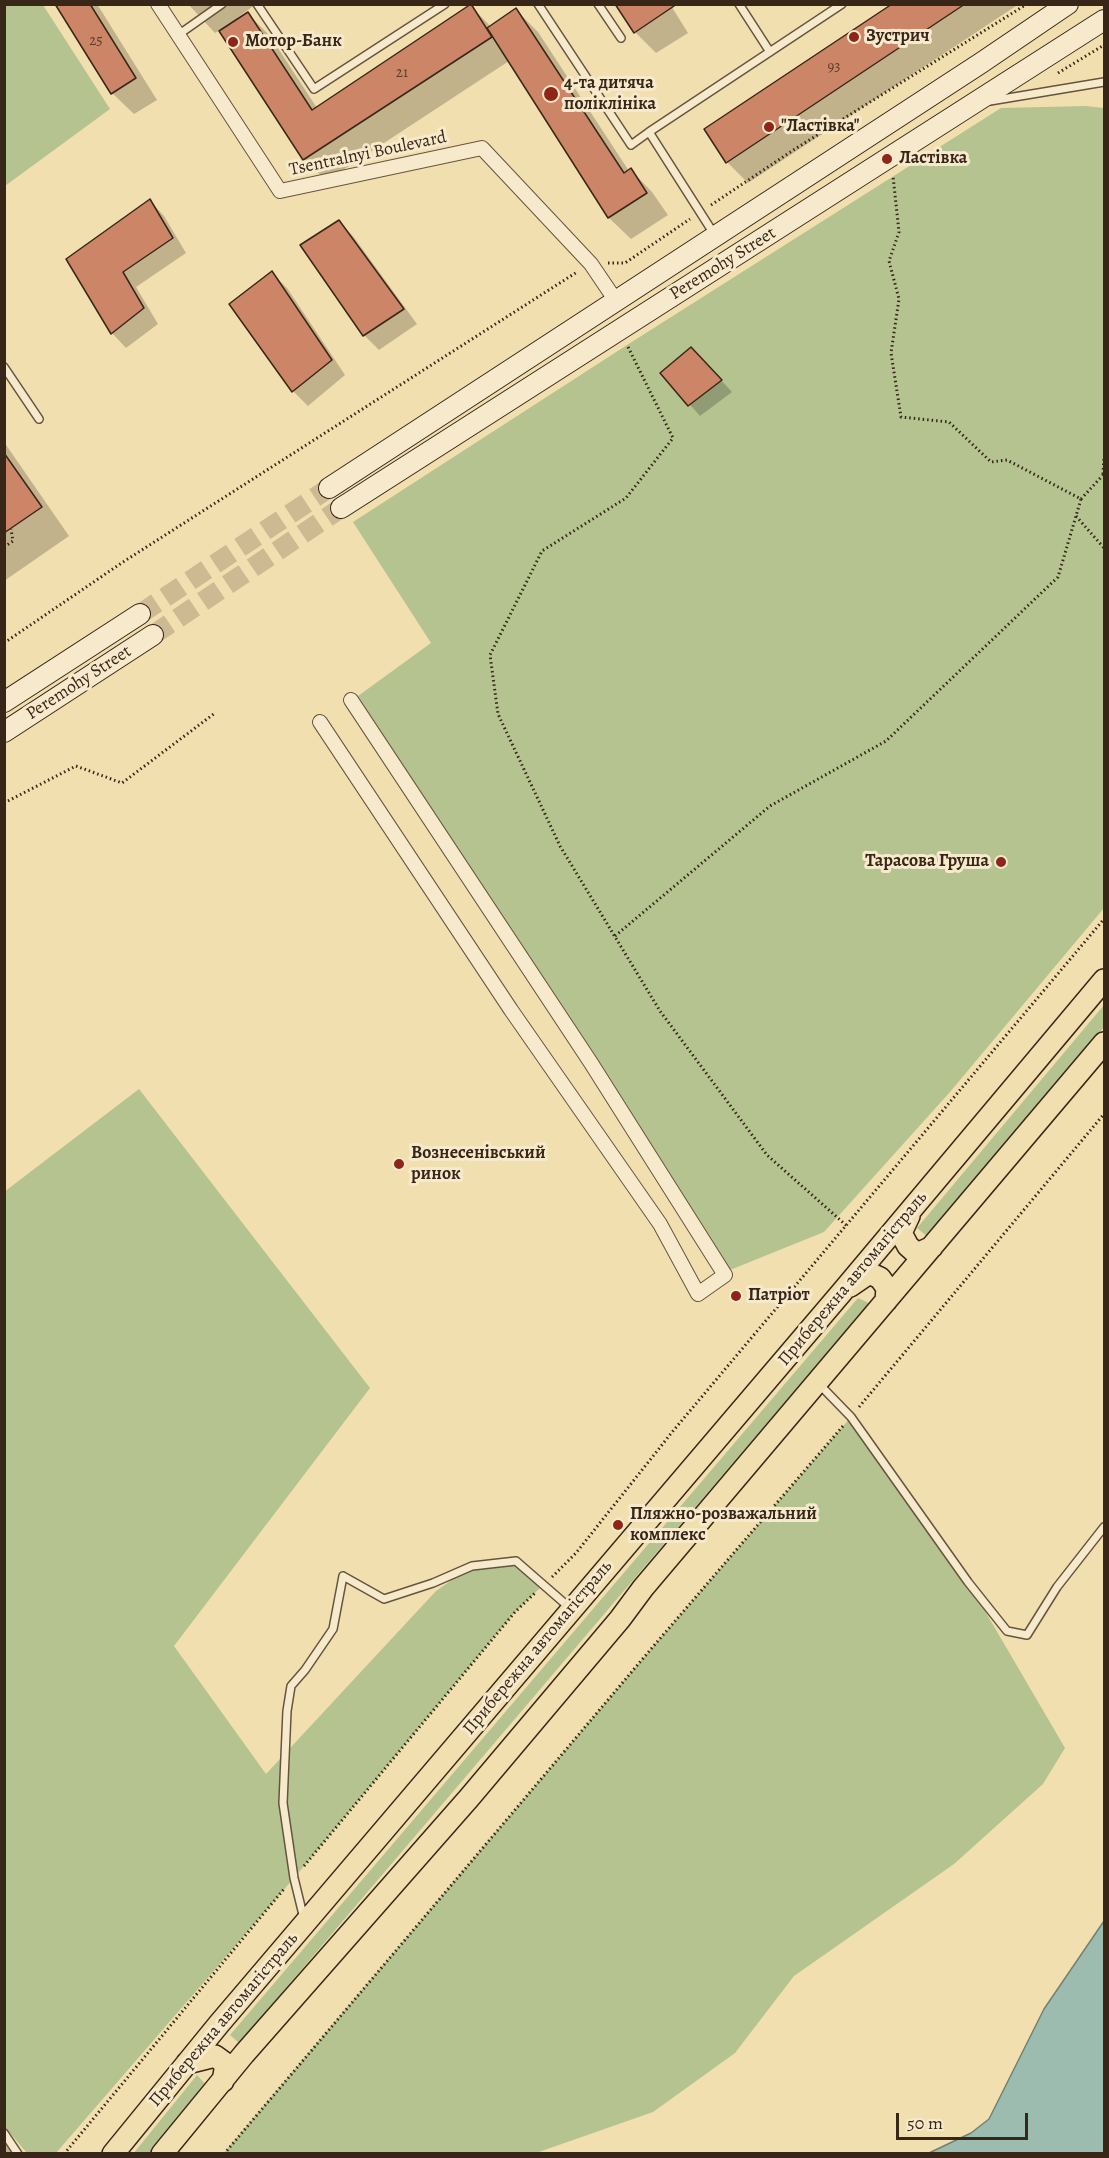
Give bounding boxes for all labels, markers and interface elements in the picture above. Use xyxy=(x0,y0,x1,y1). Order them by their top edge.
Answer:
place label: Зустрич xyxy=(866,26,930,48)
marker: Зустрич xyxy=(847,30,861,44)
place label: Мотор-Банк xyxy=(245,31,342,53)
house number: 25 xyxy=(89,32,103,50)
marker: Мотор-Банк xyxy=(226,35,240,49)
house number: 93 xyxy=(827,58,841,76)
house number: 21 xyxy=(396,64,408,82)
place label: 4-та дитяча поліклініка xyxy=(564,73,656,116)
marker: 4-та дитяча поліклініка xyxy=(542,85,560,103)
place label: "Ластівка" xyxy=(781,116,859,138)
marker: "Ластівка" xyxy=(762,120,776,134)
street label: Tsentralnyi Boulevard xyxy=(287,127,449,181)
place label: Ластівка xyxy=(899,148,967,170)
marker: Ластівка xyxy=(880,152,894,166)
street label: Peremohy Street xyxy=(666,223,780,305)
street label: Peremohy Street xyxy=(22,641,136,725)
place label: Тарасова Груша xyxy=(865,851,989,873)
marker: Тарасова Груша xyxy=(994,855,1008,869)
place label: Вознесенівський ринок xyxy=(411,1143,546,1186)
marker: Вознесенівський ринок xyxy=(392,1157,406,1171)
street label: Прибережна автомагістраль xyxy=(774,1187,932,1371)
place label: Патріот xyxy=(748,1285,810,1307)
marker: Патріот xyxy=(729,1289,743,1303)
place label: Пляжно-розважальний комплекс xyxy=(630,1504,817,1546)
marker: Пляжно-розважальний комплекс xyxy=(611,1518,625,1532)
street label: Прибережна автомагістраль xyxy=(459,1556,617,1740)
street label: Прибережна автомагістраль xyxy=(145,1928,303,2112)
scale bar xyxy=(899,2101,1031,2139)
text: 50 m xyxy=(907,2111,943,2135)

